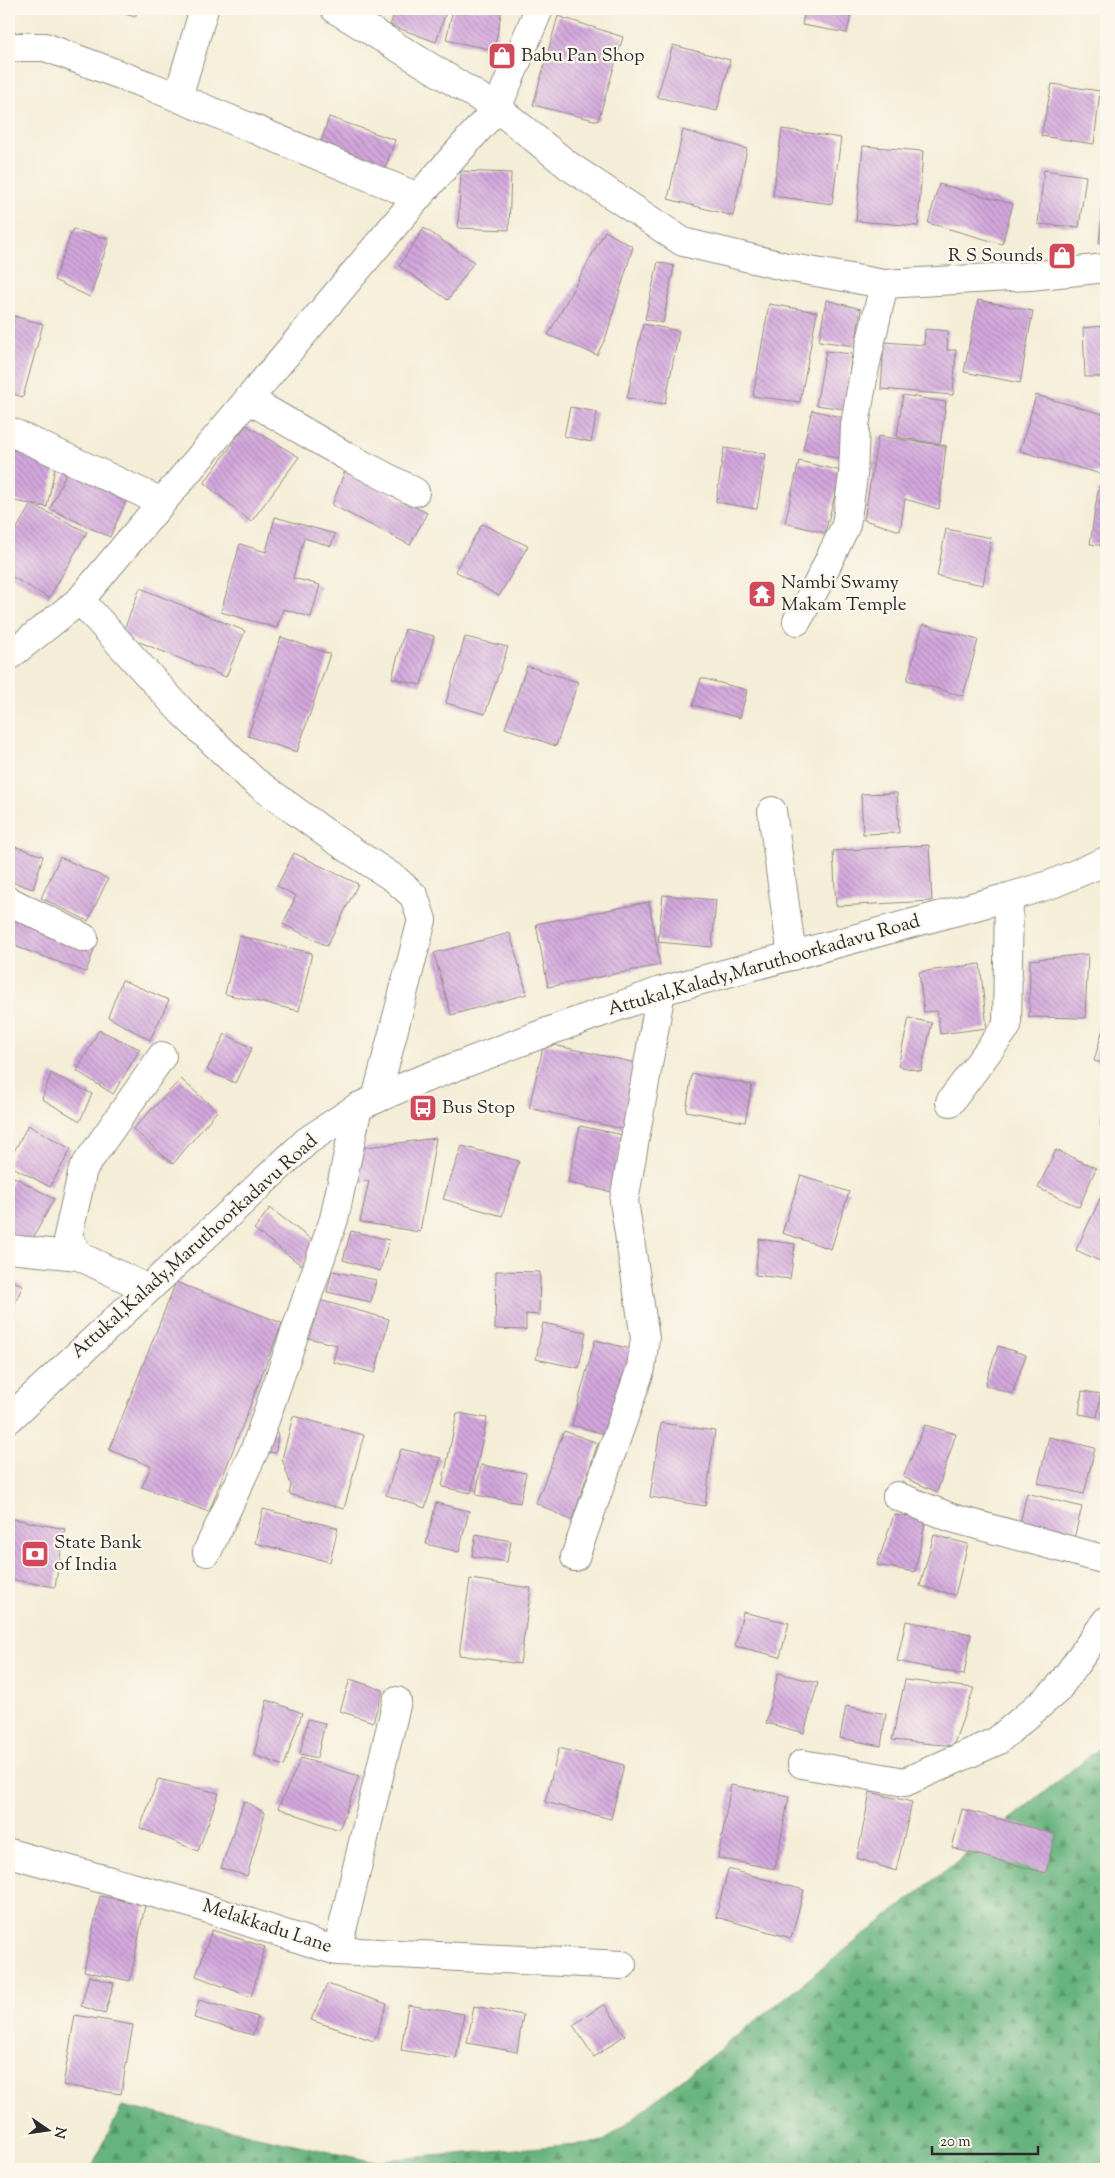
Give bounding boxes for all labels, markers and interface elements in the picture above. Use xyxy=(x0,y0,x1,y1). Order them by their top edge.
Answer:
shop icon: Babu Pan Shop xyxy=(487,41,517,71)
place label: Babu Pan Shop xyxy=(521,43,644,70)
shop icon: R S Sounds xyxy=(1047,241,1077,271)
place label: R S Sounds xyxy=(948,243,1043,270)
place label: Nambi Swamy Makam Temple xyxy=(781,570,907,619)
temple icon: Nambi Swamy Makam Temple xyxy=(747,579,777,609)
street label: Attukal,Kalady,Maruthoorkadavu Road xyxy=(605,908,923,1024)
bus stop icon: Bus Stop xyxy=(408,1093,438,1123)
place label: Bus Stop xyxy=(442,1095,515,1122)
street label: Attukal,Kalady,Maruthoorkadavu Road xyxy=(66,1129,324,1365)
place label: State Bank of India xyxy=(54,1530,143,1579)
bank icon: State Bank of India xyxy=(20,1539,50,1569)
street label: Melakkadu Lane xyxy=(199,1893,335,1961)
north arrow xyxy=(22,2106,72,2156)
scale bar xyxy=(932,2123,1039,2155)
text: N xyxy=(48,2125,70,2140)
text: 20 m xyxy=(940,2132,971,2153)

